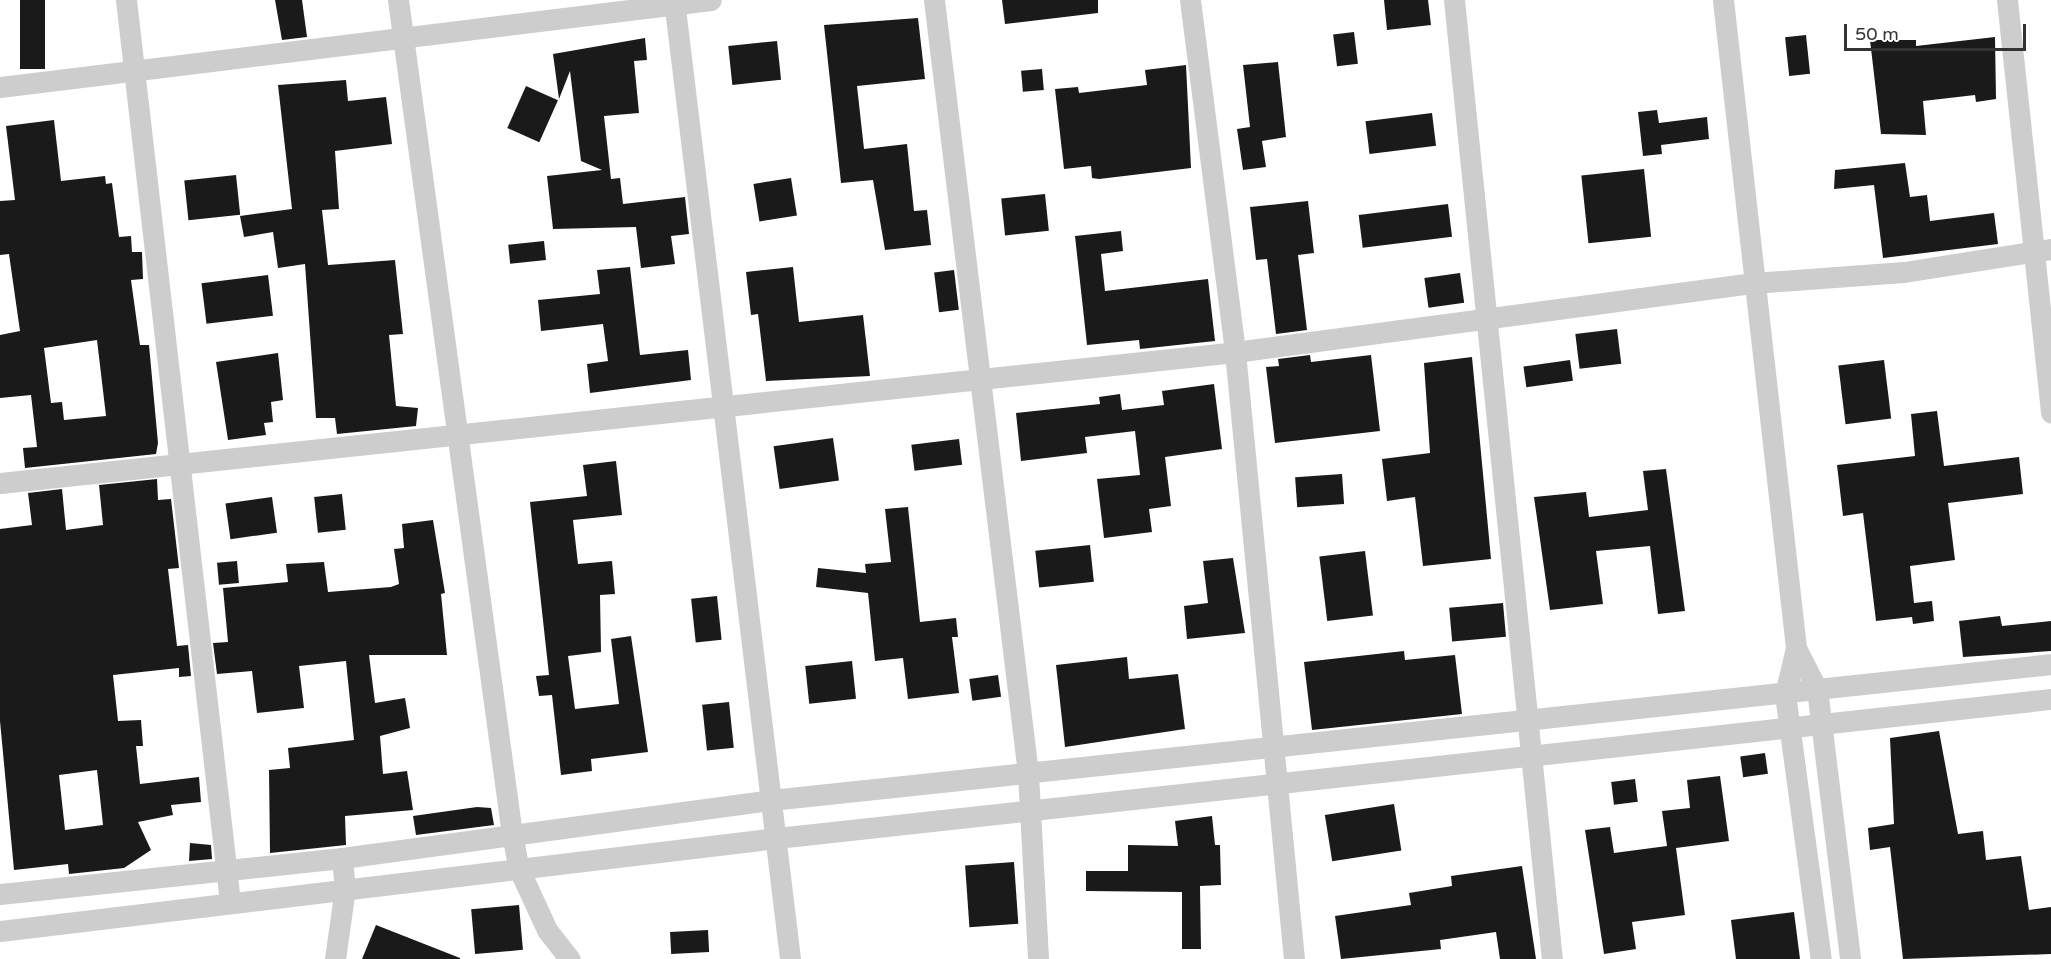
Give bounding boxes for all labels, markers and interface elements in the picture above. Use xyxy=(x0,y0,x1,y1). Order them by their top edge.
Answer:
scale bar xyxy=(1847,12,2028,50)
text: 50 m xyxy=(1855,23,1899,45)

